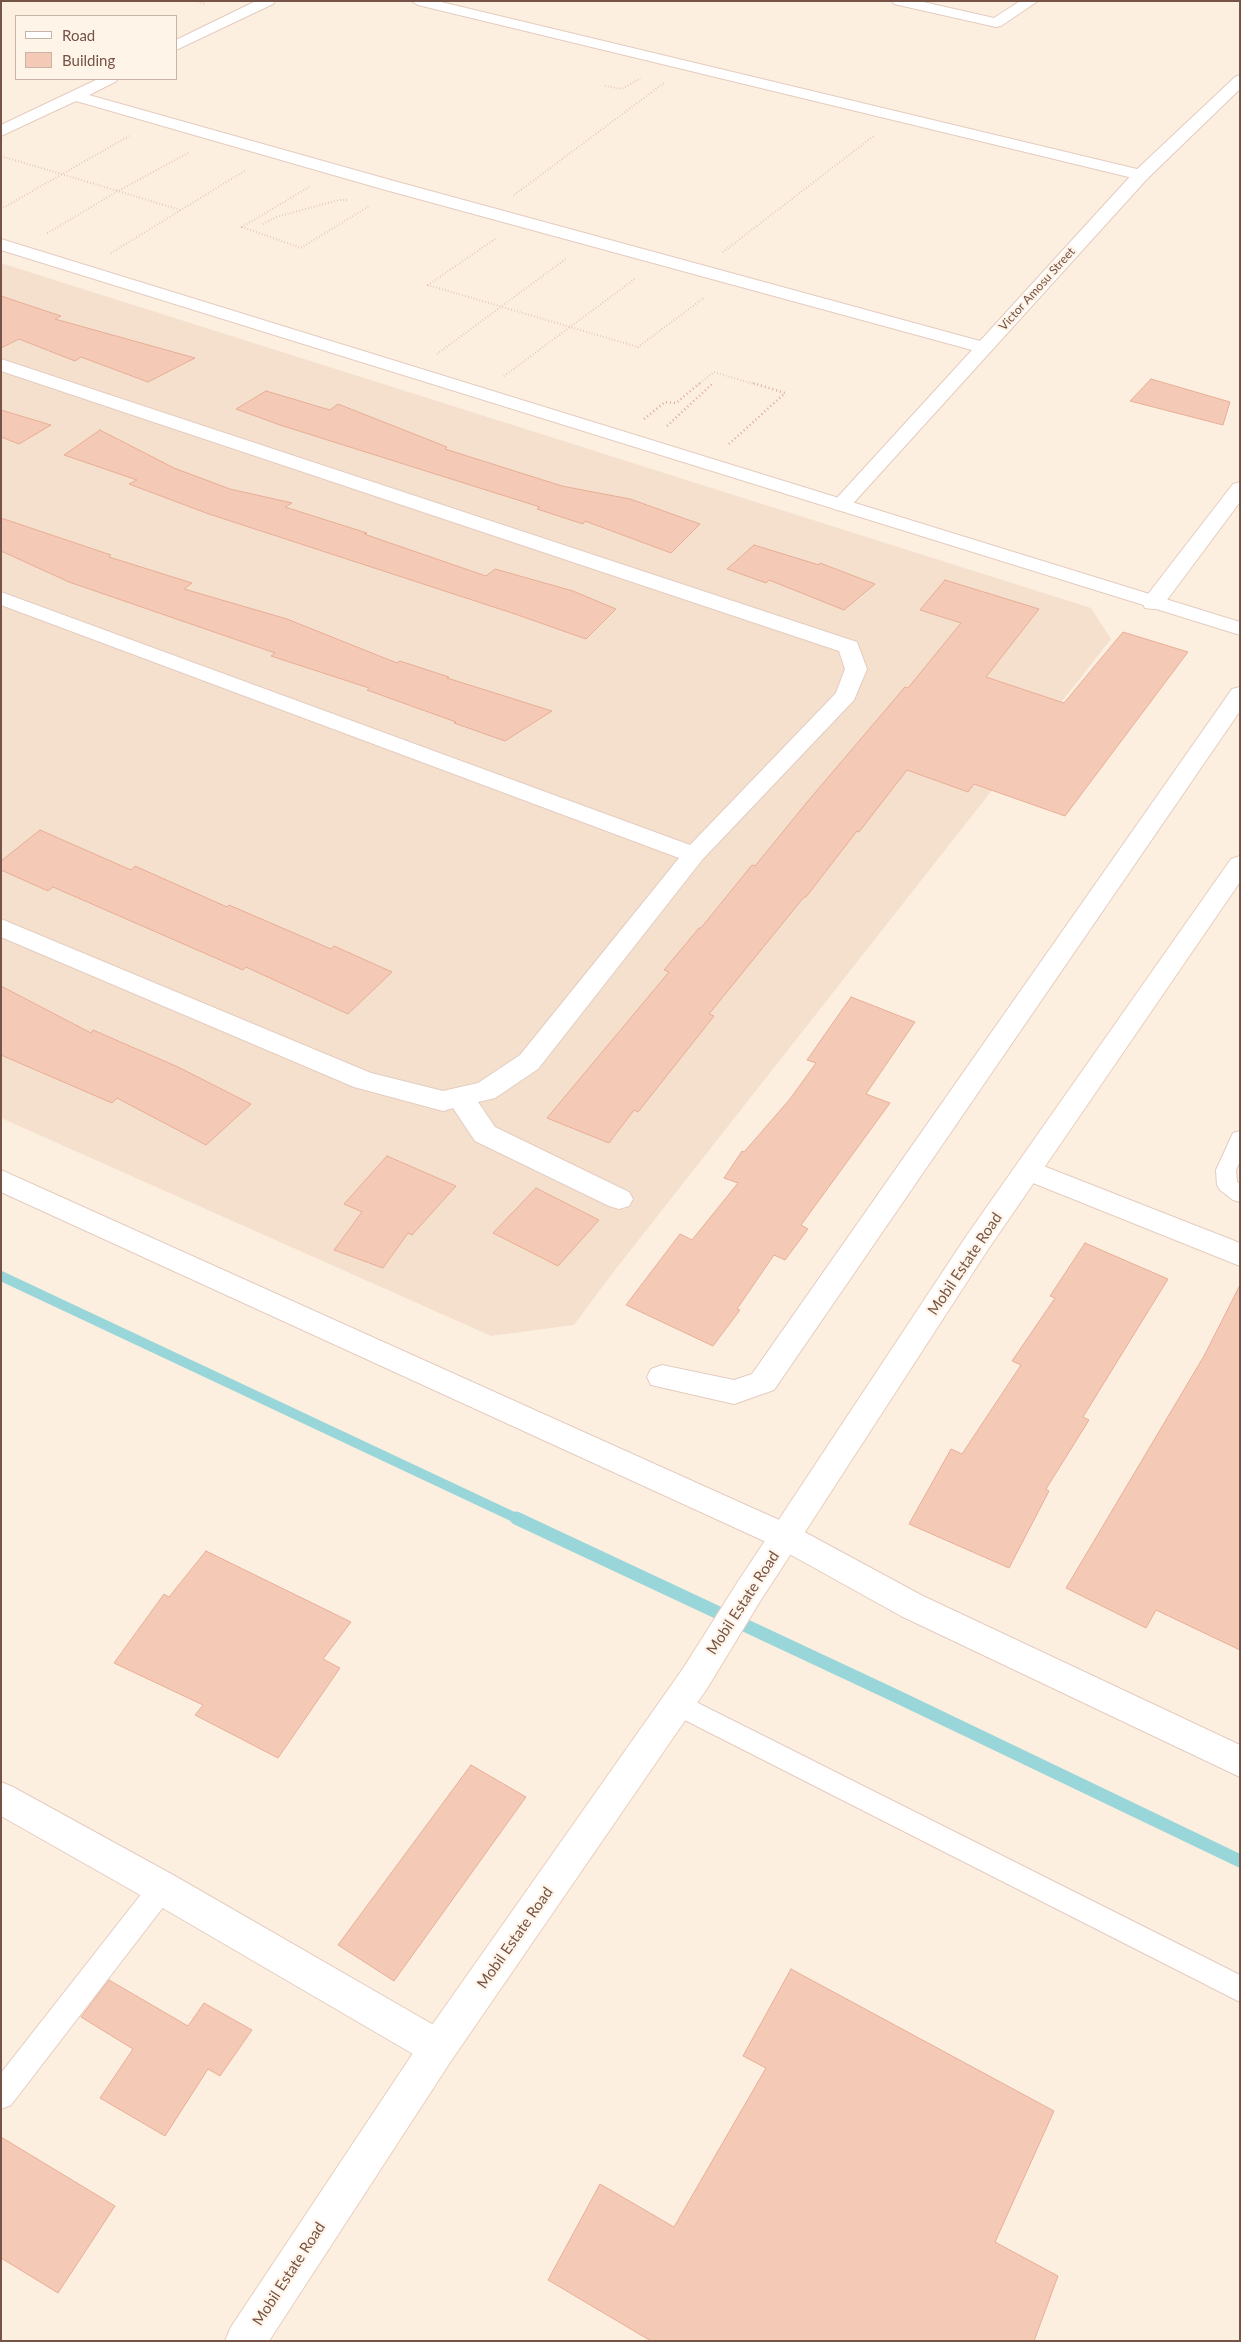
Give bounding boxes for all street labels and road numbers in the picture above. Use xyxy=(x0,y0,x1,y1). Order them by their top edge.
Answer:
street label: Victor Amosu Street xyxy=(996,245,1078,333)
street label: Mobil Estate Road xyxy=(924,1209,1006,1319)
street label: Mobil Estate Road xyxy=(703,1548,783,1658)
street label: Mobil Estate Road xyxy=(473,1884,557,1992)
street label: Mobil Estate Road xyxy=(249,2219,329,2329)

